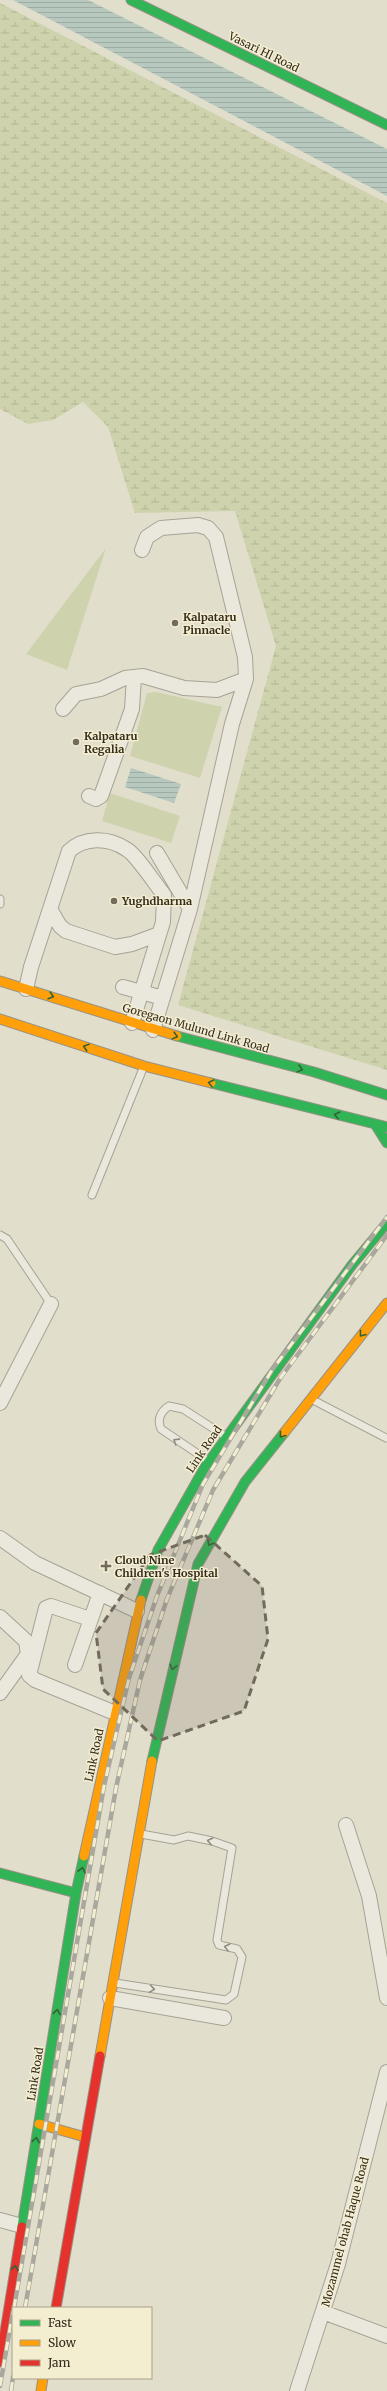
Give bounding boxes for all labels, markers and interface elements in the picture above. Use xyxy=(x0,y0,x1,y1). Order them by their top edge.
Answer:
street label: Vasari Hl Road xyxy=(225,28,302,75)
place label: Kalpataru Pinnacle xyxy=(183,610,237,637)
marker: Kalpataru Pinnacle xyxy=(170,618,180,628)
place label: Kalpataru Regalia xyxy=(84,729,138,756)
marker: Kalpataru Regalia xyxy=(71,737,81,747)
place label: Yughdharma xyxy=(121,894,192,908)
marker: Yughdharma xyxy=(109,896,119,906)
one-way arrow xyxy=(47,991,54,1000)
street label: Goregaon Mulund Link Road xyxy=(121,1000,271,1056)
one-way arrow xyxy=(171,1031,178,1039)
one-way arrow xyxy=(83,1043,90,1052)
one-way arrow xyxy=(297,1064,304,1073)
one-way arrow xyxy=(208,1079,215,1088)
one-way arrow xyxy=(334,1111,340,1119)
one-way arrow xyxy=(360,1329,367,1336)
street label: Link Road xyxy=(183,1422,225,1475)
one-way arrow xyxy=(279,1431,286,1438)
one-way arrow xyxy=(173,1438,180,1445)
one-way arrow xyxy=(207,1539,214,1546)
place label: Cloud Nine Children's Hospital xyxy=(115,1553,218,1580)
marker: Cloud Nine Children's Hospital xyxy=(100,1560,112,1572)
one-way arrow xyxy=(170,1664,178,1670)
street label: Link Road xyxy=(82,1727,107,1783)
one-way arrow xyxy=(207,1837,213,1845)
one-way arrow xyxy=(77,1867,85,1873)
one-way arrow xyxy=(224,1943,231,1952)
one-way arrow xyxy=(148,1984,155,1993)
one-way arrow xyxy=(52,2009,61,2015)
street label: Link Road xyxy=(24,2046,46,2102)
one-way arrow xyxy=(31,2137,40,2143)
street label: Mozammel ohab Haque Road xyxy=(318,2155,372,2308)
one-way arrow xyxy=(10,2265,19,2271)
legend xyxy=(12,2307,152,2379)
text: Fast xyxy=(48,2315,72,2330)
text: Slow xyxy=(48,2335,77,2350)
text: Jam xyxy=(47,2355,71,2370)

